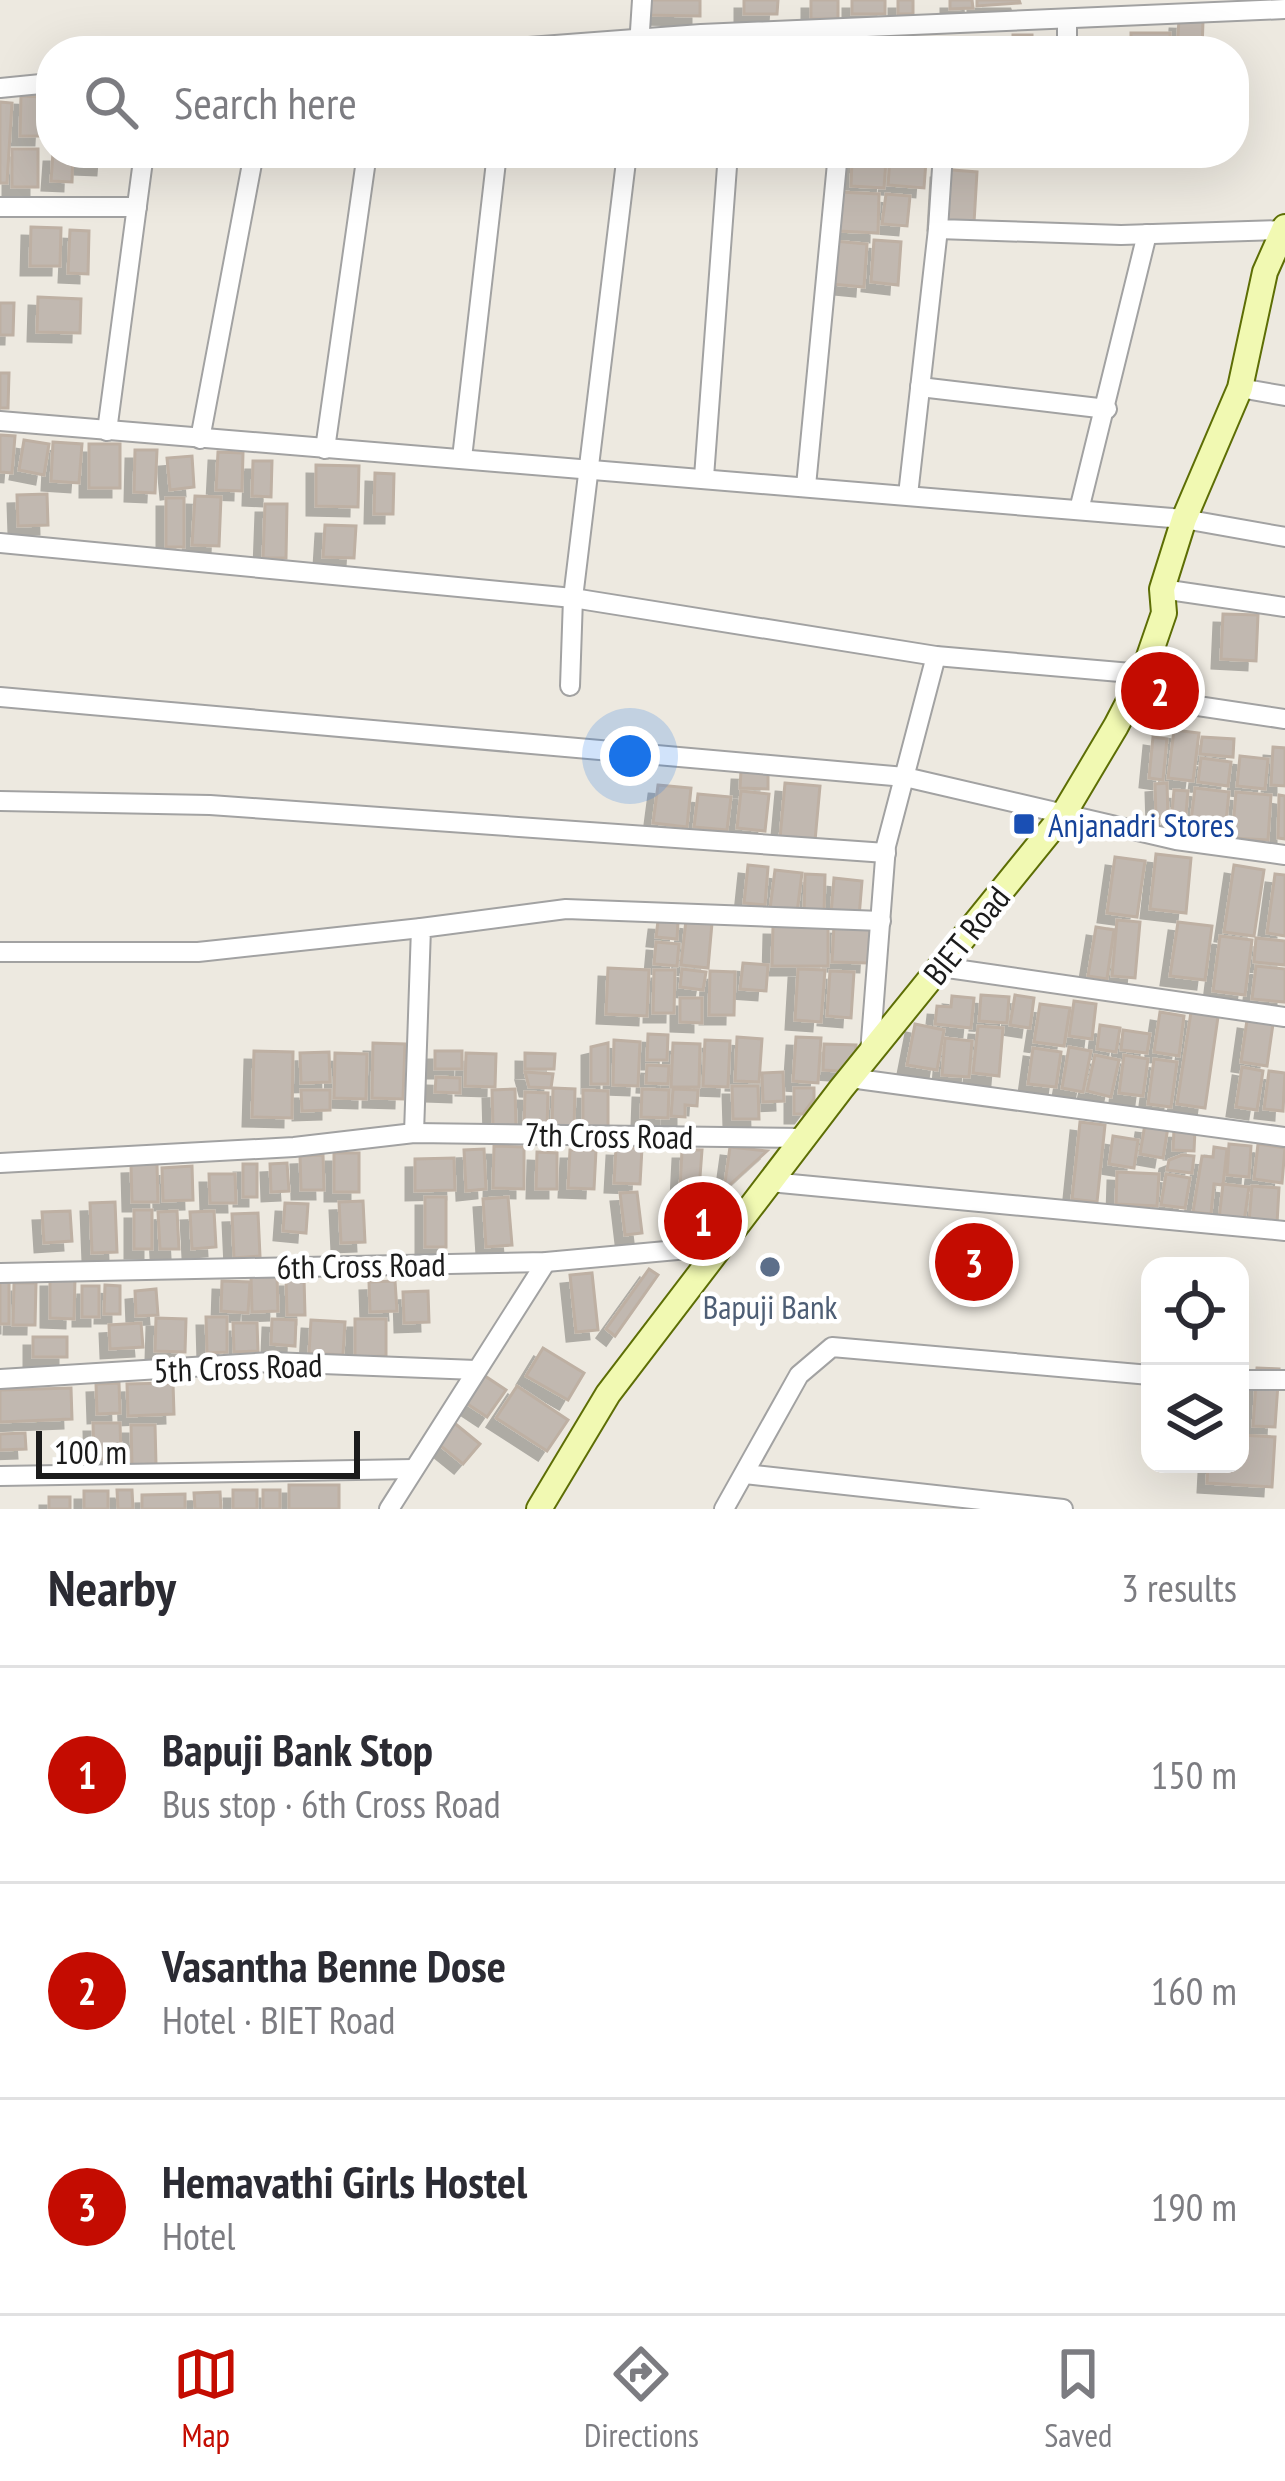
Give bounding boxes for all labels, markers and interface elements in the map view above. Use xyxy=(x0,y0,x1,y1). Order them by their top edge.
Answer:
search box xyxy=(36,36,1249,168)
icon: search xyxy=(78,69,144,135)
text: Search here xyxy=(174,73,357,131)
pin: 2 xyxy=(1121,646,1199,736)
your location xyxy=(600,726,660,786)
place label: Anjanadri Stores xyxy=(1048,803,1235,846)
marker: Anjanadri Stores xyxy=(1011,811,1037,837)
street label: BIET Road xyxy=(913,877,1019,993)
street label: 7th Cross Road xyxy=(524,1112,694,1158)
pin: 1 xyxy=(664,1176,742,1266)
pin: 3 xyxy=(935,1217,1013,1307)
street label: 6th Cross Road xyxy=(276,1242,446,1288)
marker: Bapuji Bank xyxy=(757,1254,783,1280)
map controls xyxy=(1141,1257,1249,1473)
button: locate xyxy=(1141,1257,1249,1365)
place label: Bapuji Bank xyxy=(703,1285,838,1328)
street label: 5th Cross Road xyxy=(153,1343,323,1391)
button: layers xyxy=(1141,1365,1249,1473)
scale bar xyxy=(36,1425,360,1478)
text: 100 m xyxy=(54,1430,127,1473)
text: Nearby xyxy=(48,1554,176,1620)
text: 3 results xyxy=(1121,1562,1237,1613)
text: Bapuji Bank Stop xyxy=(162,1720,433,1778)
text: 1 xyxy=(78,1749,96,1800)
text: 150 m xyxy=(1151,1749,1237,1800)
text: Bus stop · 6th Cross Road xyxy=(162,1778,501,1829)
text: Vasantha Benne Dose xyxy=(162,1936,506,1994)
text: 2 xyxy=(78,1965,96,2016)
text: 160 m xyxy=(1151,1965,1237,2016)
text: Hotel · BIET Road xyxy=(162,1994,395,2045)
text: Hemavathi Girls Hostel xyxy=(162,2152,527,2210)
text: 3 xyxy=(78,2181,96,2232)
text: 190 m xyxy=(1151,2181,1237,2232)
text: Hotel xyxy=(162,2210,235,2261)
tab: Map xyxy=(173,2341,239,2456)
tab: Directions xyxy=(584,2341,699,2456)
tab: Saved xyxy=(1044,2341,1112,2456)

